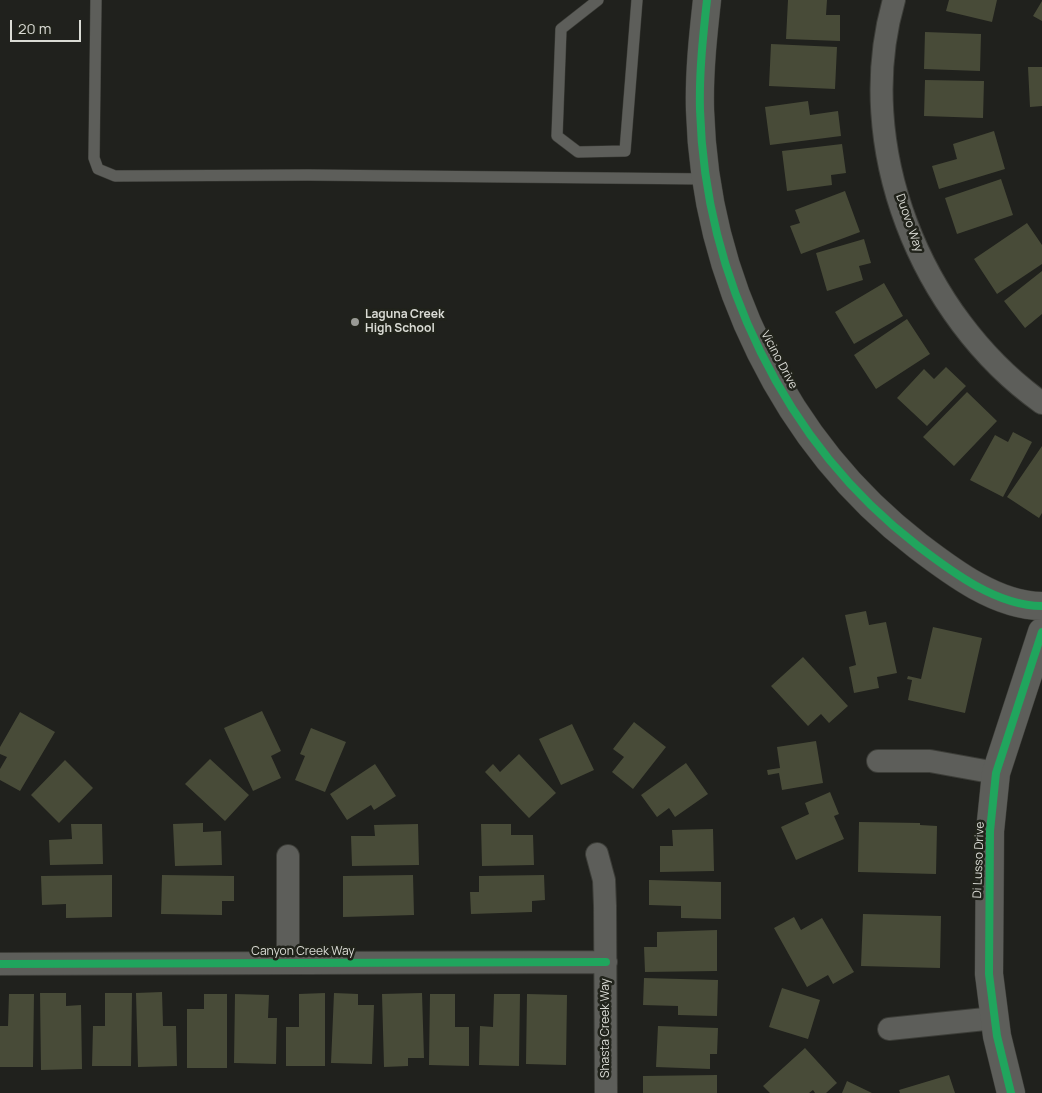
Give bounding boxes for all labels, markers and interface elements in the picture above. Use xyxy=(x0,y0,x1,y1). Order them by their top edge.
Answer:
scale bar xyxy=(12,10,84,42)
text: 20 m xyxy=(18,18,51,39)
street label: Duovo Way xyxy=(892,192,926,254)
place label: Laguna Creek High School xyxy=(365,308,444,336)
marker: Laguna Creek High School xyxy=(349,316,361,328)
street label: Vicino Drive xyxy=(758,328,800,392)
street label: Di Lusso Drive xyxy=(970,821,988,899)
street label: Canyon Creek Way xyxy=(251,945,355,959)
street label: Shasta Creek Way xyxy=(599,978,613,1078)

